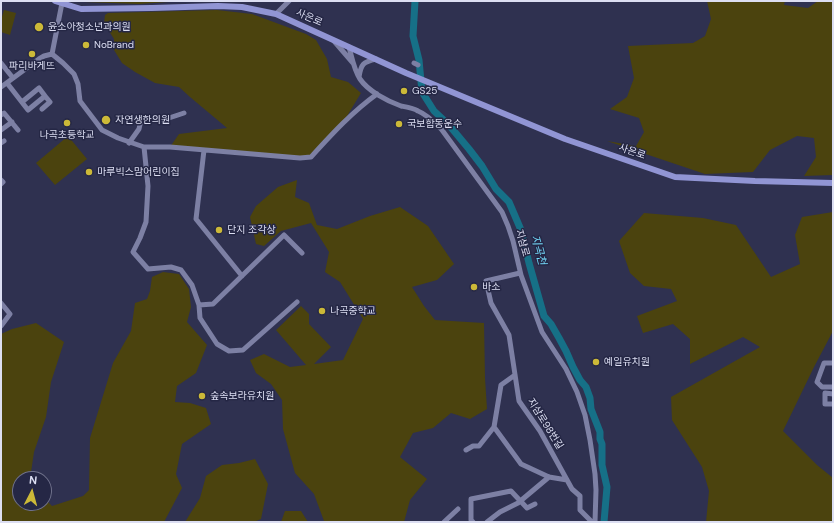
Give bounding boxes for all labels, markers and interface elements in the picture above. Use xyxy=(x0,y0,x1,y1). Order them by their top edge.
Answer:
street label: 사은로 xyxy=(294,7,324,29)
marker: 윤소아청소년과의원 xyxy=(33,21,45,33)
place label: 윤소아청소년과의원 xyxy=(48,21,131,33)
place label: NoBrand xyxy=(94,39,134,51)
marker: NoBrand xyxy=(81,40,91,50)
marker: 파리바게뜨 xyxy=(27,49,37,59)
place label: 파리바게뜨 xyxy=(9,60,55,72)
place label: GS25 xyxy=(412,85,437,97)
marker: GS25 xyxy=(399,86,409,96)
marker: 자연생한의원 xyxy=(100,114,112,126)
place label: 자연생한의원 xyxy=(115,114,170,126)
marker: 나곡초등학교 xyxy=(62,118,72,128)
place label: 국보합동운수 xyxy=(407,118,462,130)
marker: 국보합동운수 xyxy=(394,119,404,129)
place label: 나곡초등학교 xyxy=(39,129,95,141)
street label: 사은로 xyxy=(617,142,647,162)
place label: 마루빅스맘어린이집 xyxy=(97,166,180,178)
marker: 마루빅스맘어린이집 xyxy=(84,167,94,177)
place label: 단지 조각상 xyxy=(227,224,276,236)
marker: 단지 조각상 xyxy=(214,225,224,235)
street label: 지삼로 xyxy=(512,228,532,258)
water label: 지곡천 xyxy=(528,234,548,266)
place label: 바소 xyxy=(482,281,500,293)
marker: 바소 xyxy=(469,282,479,292)
place label: 나곡중학교 xyxy=(330,305,376,317)
marker: 나곡중학교 xyxy=(317,306,327,316)
place label: 예일유치원 xyxy=(604,356,650,368)
marker: 예일유치원 xyxy=(591,357,601,367)
place label: 숲속보라유치원 xyxy=(210,390,274,402)
marker: 숲속보라유치원 xyxy=(197,391,207,401)
street label: 지삼로98번길 xyxy=(524,396,566,452)
north arrow xyxy=(12,471,52,511)
text: N xyxy=(28,473,38,487)

